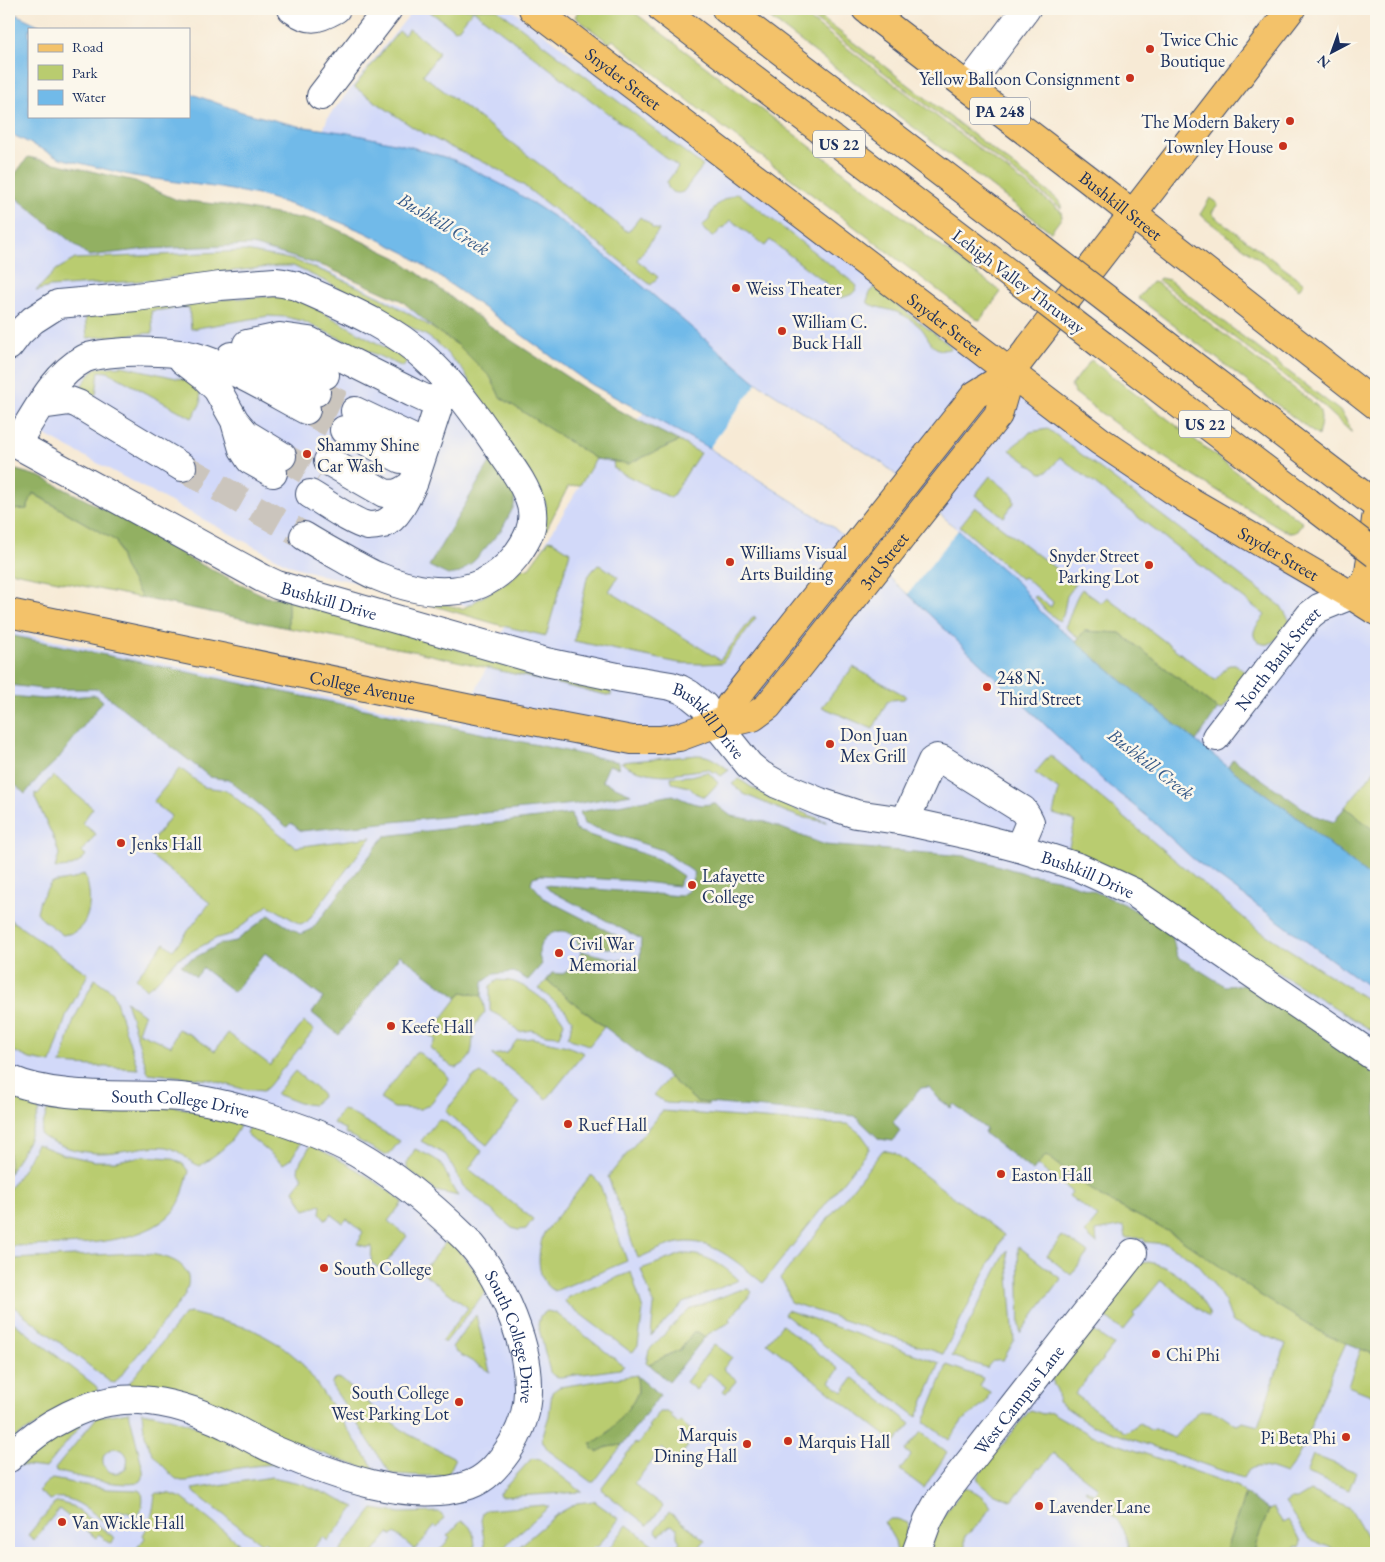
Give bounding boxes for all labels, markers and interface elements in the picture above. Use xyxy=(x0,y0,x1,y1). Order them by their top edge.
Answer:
legend xyxy=(28,28,190,118)
place label: Twice Chic Boutique xyxy=(1160,28,1238,72)
north arrow xyxy=(1308,28,1358,78)
text: Road xyxy=(72,37,104,56)
street label: Snyder Street xyxy=(581,42,667,115)
marker: Twice Chic Boutique xyxy=(1144,43,1156,55)
text: N xyxy=(1313,51,1334,72)
text: Park xyxy=(72,63,99,82)
place label: Yellow Balloon Consignment xyxy=(919,67,1120,90)
marker: Yellow Balloon Consignment xyxy=(1124,72,1136,84)
text: Water xyxy=(72,87,106,106)
road number: PA 248 xyxy=(970,98,1030,124)
place label: The Modern Bakery xyxy=(1141,110,1280,133)
marker: The Modern Bakery xyxy=(1284,115,1296,127)
road number: US 22 xyxy=(813,130,865,158)
place label: Townley House xyxy=(1164,135,1273,158)
marker: Townley House xyxy=(1277,140,1289,152)
street label: Bushkill Street xyxy=(1075,165,1168,245)
water label: Bushkill Creek xyxy=(393,186,495,261)
street label: Lehigh Valley Thruway xyxy=(948,224,1090,338)
place label: Weiss Theater xyxy=(746,277,842,300)
marker: Weiss Theater xyxy=(730,282,742,294)
street label: Snyder Street xyxy=(903,287,989,360)
place label: William C. Buck Hall xyxy=(792,310,867,354)
marker: William C. Buck Hall xyxy=(776,325,788,337)
road number: US 22 xyxy=(1179,410,1231,438)
place label: Shammy Shine Car Wash xyxy=(317,433,419,477)
marker: Shammy Shine Car Wash xyxy=(301,448,313,460)
street label: Snyder Street xyxy=(1234,520,1324,586)
street label: 3rd Street xyxy=(853,527,913,594)
place label: Williams Visual Arts Building xyxy=(739,541,847,585)
place label: Snyder Street Parking Lot xyxy=(1049,544,1139,588)
marker: Williams Visual Arts Building xyxy=(724,556,736,568)
marker: Snyder Street Parking Lot xyxy=(1143,559,1155,571)
street label: Bushkill Drive xyxy=(278,575,380,625)
street label: North Bank Street xyxy=(1229,600,1325,715)
street label: College Avenue xyxy=(308,664,417,709)
place label: 248 N. Third Street xyxy=(997,666,1081,710)
street label: Bushkill Drive xyxy=(670,676,751,763)
marker: 248 N. Third Street xyxy=(981,681,993,693)
water label: Bushkill Creek xyxy=(1102,722,1200,806)
place label: Don Juan Mex Grill xyxy=(840,723,908,767)
marker: Don Juan Mex Grill xyxy=(824,738,836,750)
place label: Jenks Hall xyxy=(129,832,202,855)
marker: Jenks Hall xyxy=(115,837,127,849)
street label: Bushkill Drive xyxy=(1039,844,1138,903)
place label: Lafayette College xyxy=(702,864,765,908)
marker: Lafayette College xyxy=(686,879,698,891)
place label: Civil War Memorial xyxy=(569,932,637,976)
marker: Civil War Memorial xyxy=(553,947,565,959)
place label: Keefe Hall xyxy=(401,1015,473,1038)
marker: Keefe Hall xyxy=(385,1020,397,1032)
street label: South College Drive xyxy=(111,1084,252,1123)
place label: Ruef Hall xyxy=(578,1113,647,1136)
marker: Ruef Hall xyxy=(562,1118,574,1130)
place label: Easton Hall xyxy=(1011,1163,1092,1186)
marker: Easton Hall xyxy=(995,1168,1007,1180)
place label: South College xyxy=(334,1257,431,1280)
marker: South College xyxy=(318,1262,330,1274)
street label: South College Drive xyxy=(480,1266,540,1405)
street label: West Campus Lane xyxy=(968,1340,1068,1459)
place label: Chi Phi xyxy=(1166,1343,1220,1366)
marker: Chi Phi xyxy=(1150,1348,1162,1360)
place label: South College West Parking Lot xyxy=(331,1381,449,1425)
marker: South College West Parking Lot xyxy=(453,1396,465,1408)
place label: Marquis Dining Hall xyxy=(654,1423,737,1467)
place label: Pi Beta Phi xyxy=(1260,1426,1337,1449)
place label: Marquis Hall xyxy=(798,1430,890,1453)
marker: Pi Beta Phi xyxy=(1340,1431,1352,1443)
marker: Marquis Hall xyxy=(782,1435,794,1447)
marker: Marquis Dining Hall xyxy=(741,1438,753,1450)
place label: Lavender Lane xyxy=(1049,1495,1150,1518)
marker: Lavender Lane xyxy=(1033,1500,1045,1512)
place label: Van Wickle Hall xyxy=(72,1511,184,1534)
marker: Van Wickle Hall xyxy=(56,1516,68,1528)

